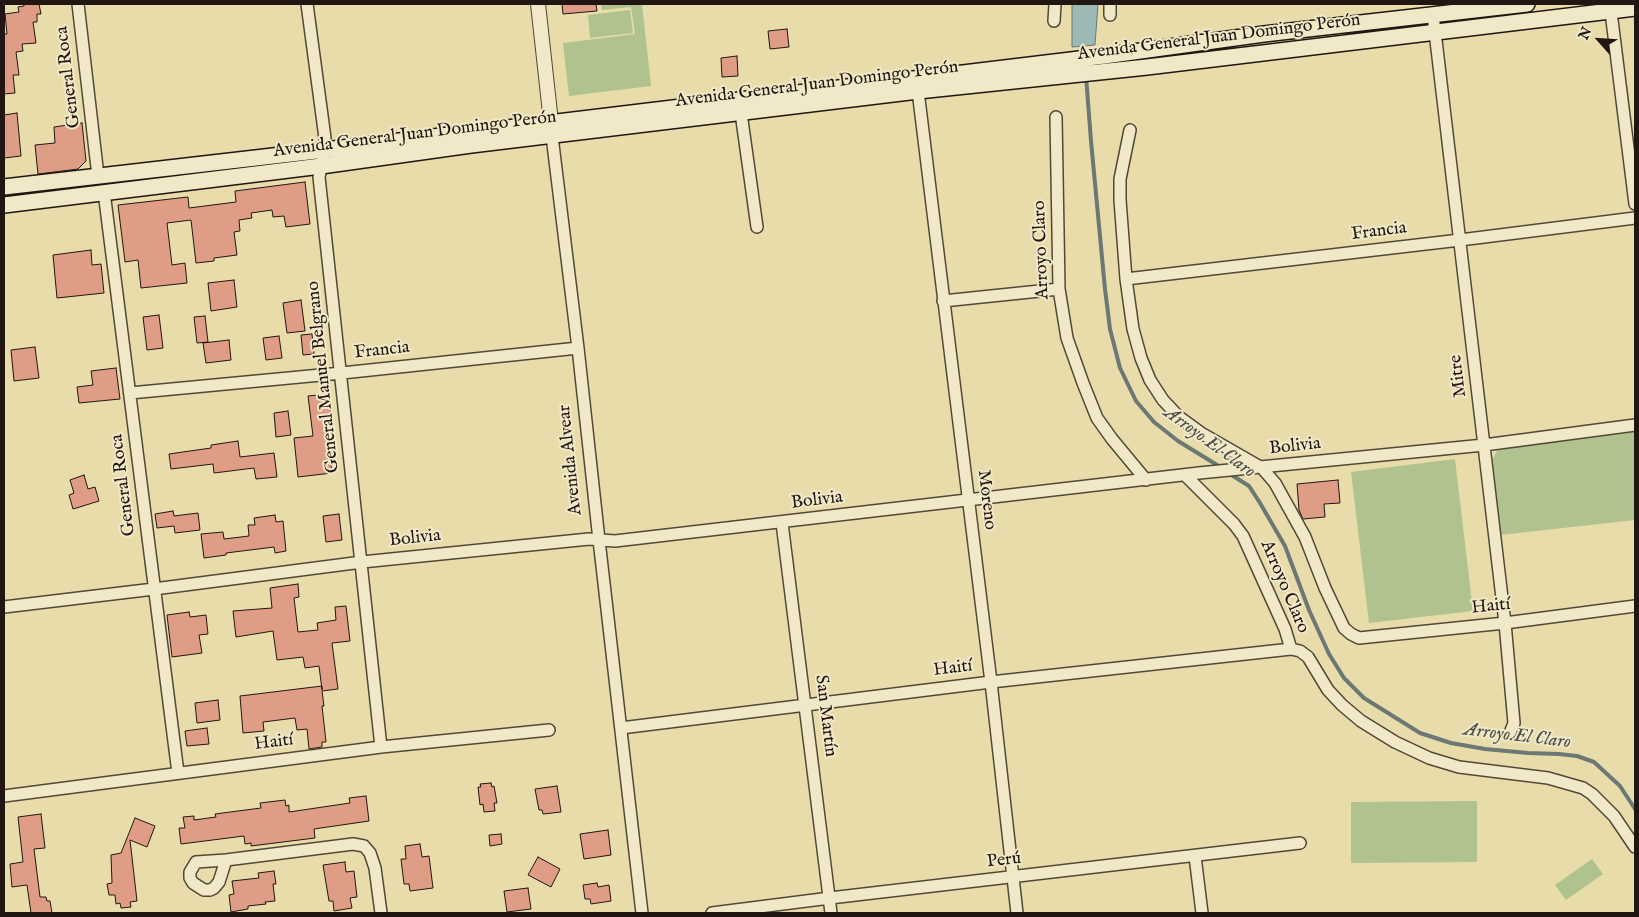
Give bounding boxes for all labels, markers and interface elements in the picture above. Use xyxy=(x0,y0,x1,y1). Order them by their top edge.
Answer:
street label: Avenida General Juan Domingo Perón xyxy=(1076,10,1362,66)
north arrow xyxy=(1574,15,1624,65)
text: N xyxy=(1575,24,1596,43)
street label: General Roca xyxy=(52,25,86,129)
street label: Avenida General Juan Domingo Perón xyxy=(674,57,960,113)
street label: Avenida General Juan Domingo Perón xyxy=(272,107,558,163)
street label: Arroyo Claro xyxy=(1029,200,1055,300)
street label: Francia xyxy=(1350,218,1408,246)
street label: General Manuel Belgrano xyxy=(303,280,345,474)
street label: Francia xyxy=(353,337,411,365)
street label: Mitre xyxy=(1446,353,1472,399)
water label: Arroyo El Claro xyxy=(1159,402,1259,484)
street label: Avenida Alvear xyxy=(554,404,588,516)
street label: General Roca xyxy=(107,433,141,537)
street label: Bolivia xyxy=(1268,434,1322,460)
street label: Moreno xyxy=(972,469,1000,531)
street label: Bolivia xyxy=(790,487,844,515)
street label: Bolivia xyxy=(388,526,442,552)
street label: Arroyo Claro xyxy=(1255,537,1313,637)
street label: Haití xyxy=(1470,594,1512,620)
street label: Haití xyxy=(932,656,974,682)
street label: San Martín xyxy=(809,674,841,758)
water label: Arroyo El Claro xyxy=(1462,719,1572,755)
street label: Haití xyxy=(253,730,295,756)
street label: Perú xyxy=(986,848,1022,874)

